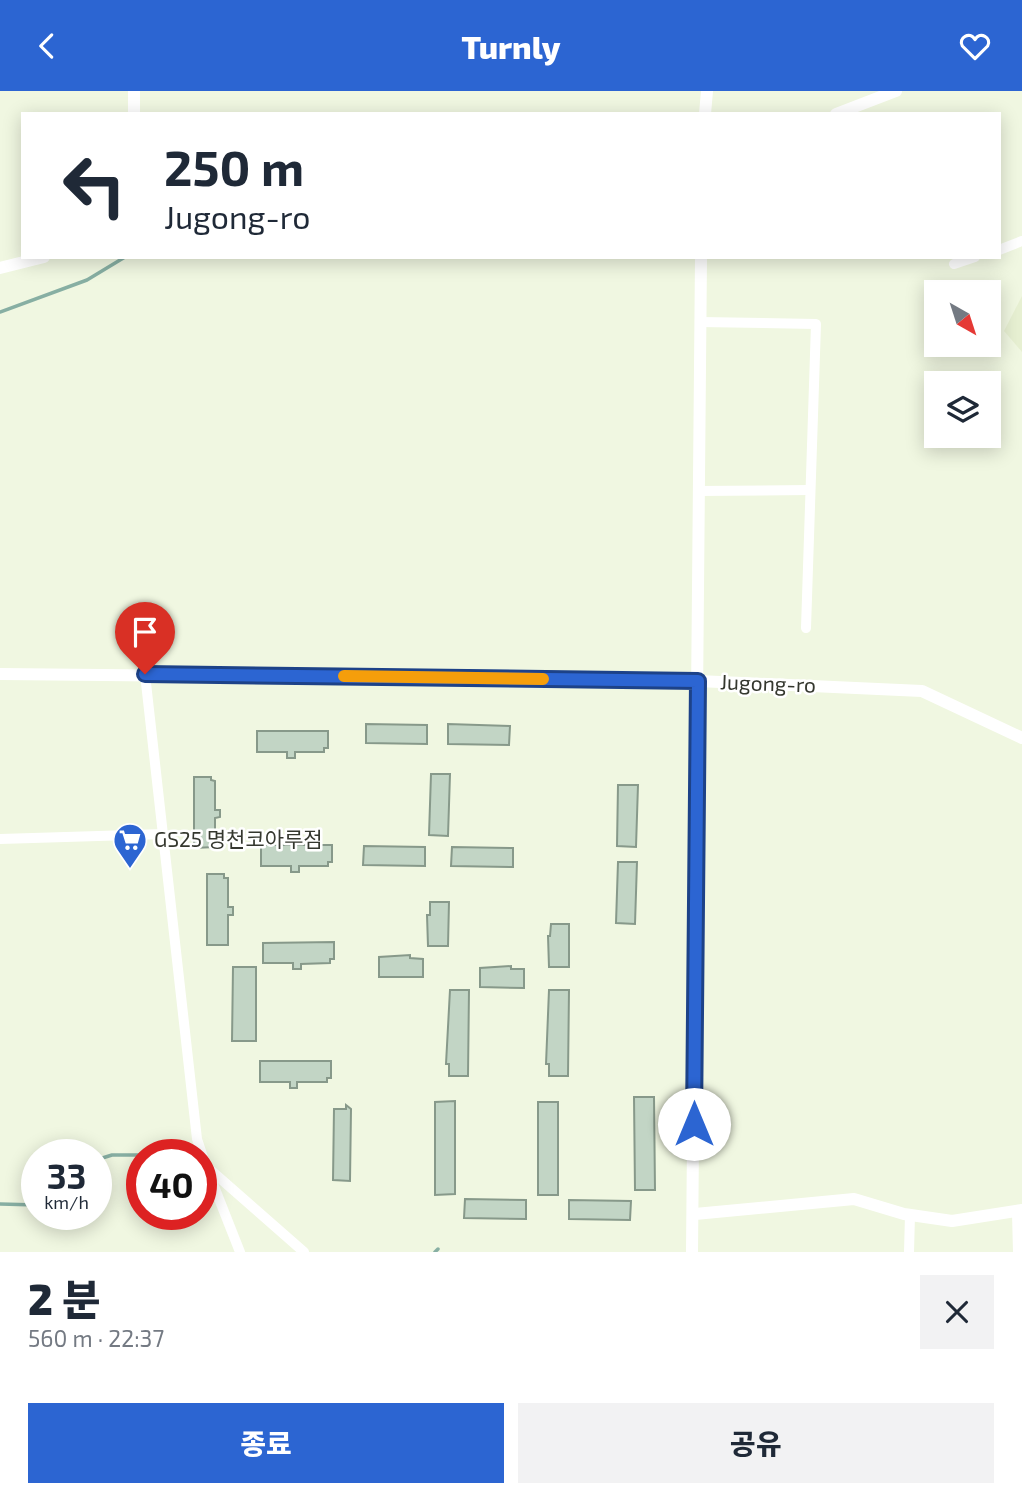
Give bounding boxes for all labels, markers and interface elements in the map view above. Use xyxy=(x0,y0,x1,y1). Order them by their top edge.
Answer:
icon: back xyxy=(28,27,66,65)
text: Turnly xyxy=(461,27,561,65)
icon: heart xyxy=(956,27,994,65)
text: 250 m xyxy=(164,137,304,196)
icon: left xyxy=(49,140,140,231)
text: Jugong-ro xyxy=(164,197,310,235)
north arrow xyxy=(924,280,1001,357)
map controls xyxy=(924,280,1001,448)
button: layers xyxy=(924,371,1001,448)
pin xyxy=(115,602,175,674)
icon: arrive xyxy=(126,613,164,651)
street label: Jugong-ro xyxy=(720,668,817,697)
supermarket icon: GS25 명천코아루점 xyxy=(111,821,149,870)
place label: GS25 명천코아루점 xyxy=(154,826,323,851)
position arrow xyxy=(657,1087,731,1161)
speed limit sign: 40 xyxy=(126,1139,217,1230)
text: 33 xyxy=(47,1154,86,1196)
text: km/h xyxy=(44,1191,89,1213)
text: 2 분 xyxy=(28,1273,100,1323)
button: close xyxy=(920,1275,994,1349)
text: 560 m · 22:37 xyxy=(28,1324,164,1352)
button: 종료 xyxy=(28,1403,504,1483)
button: 공유 xyxy=(518,1403,994,1483)

